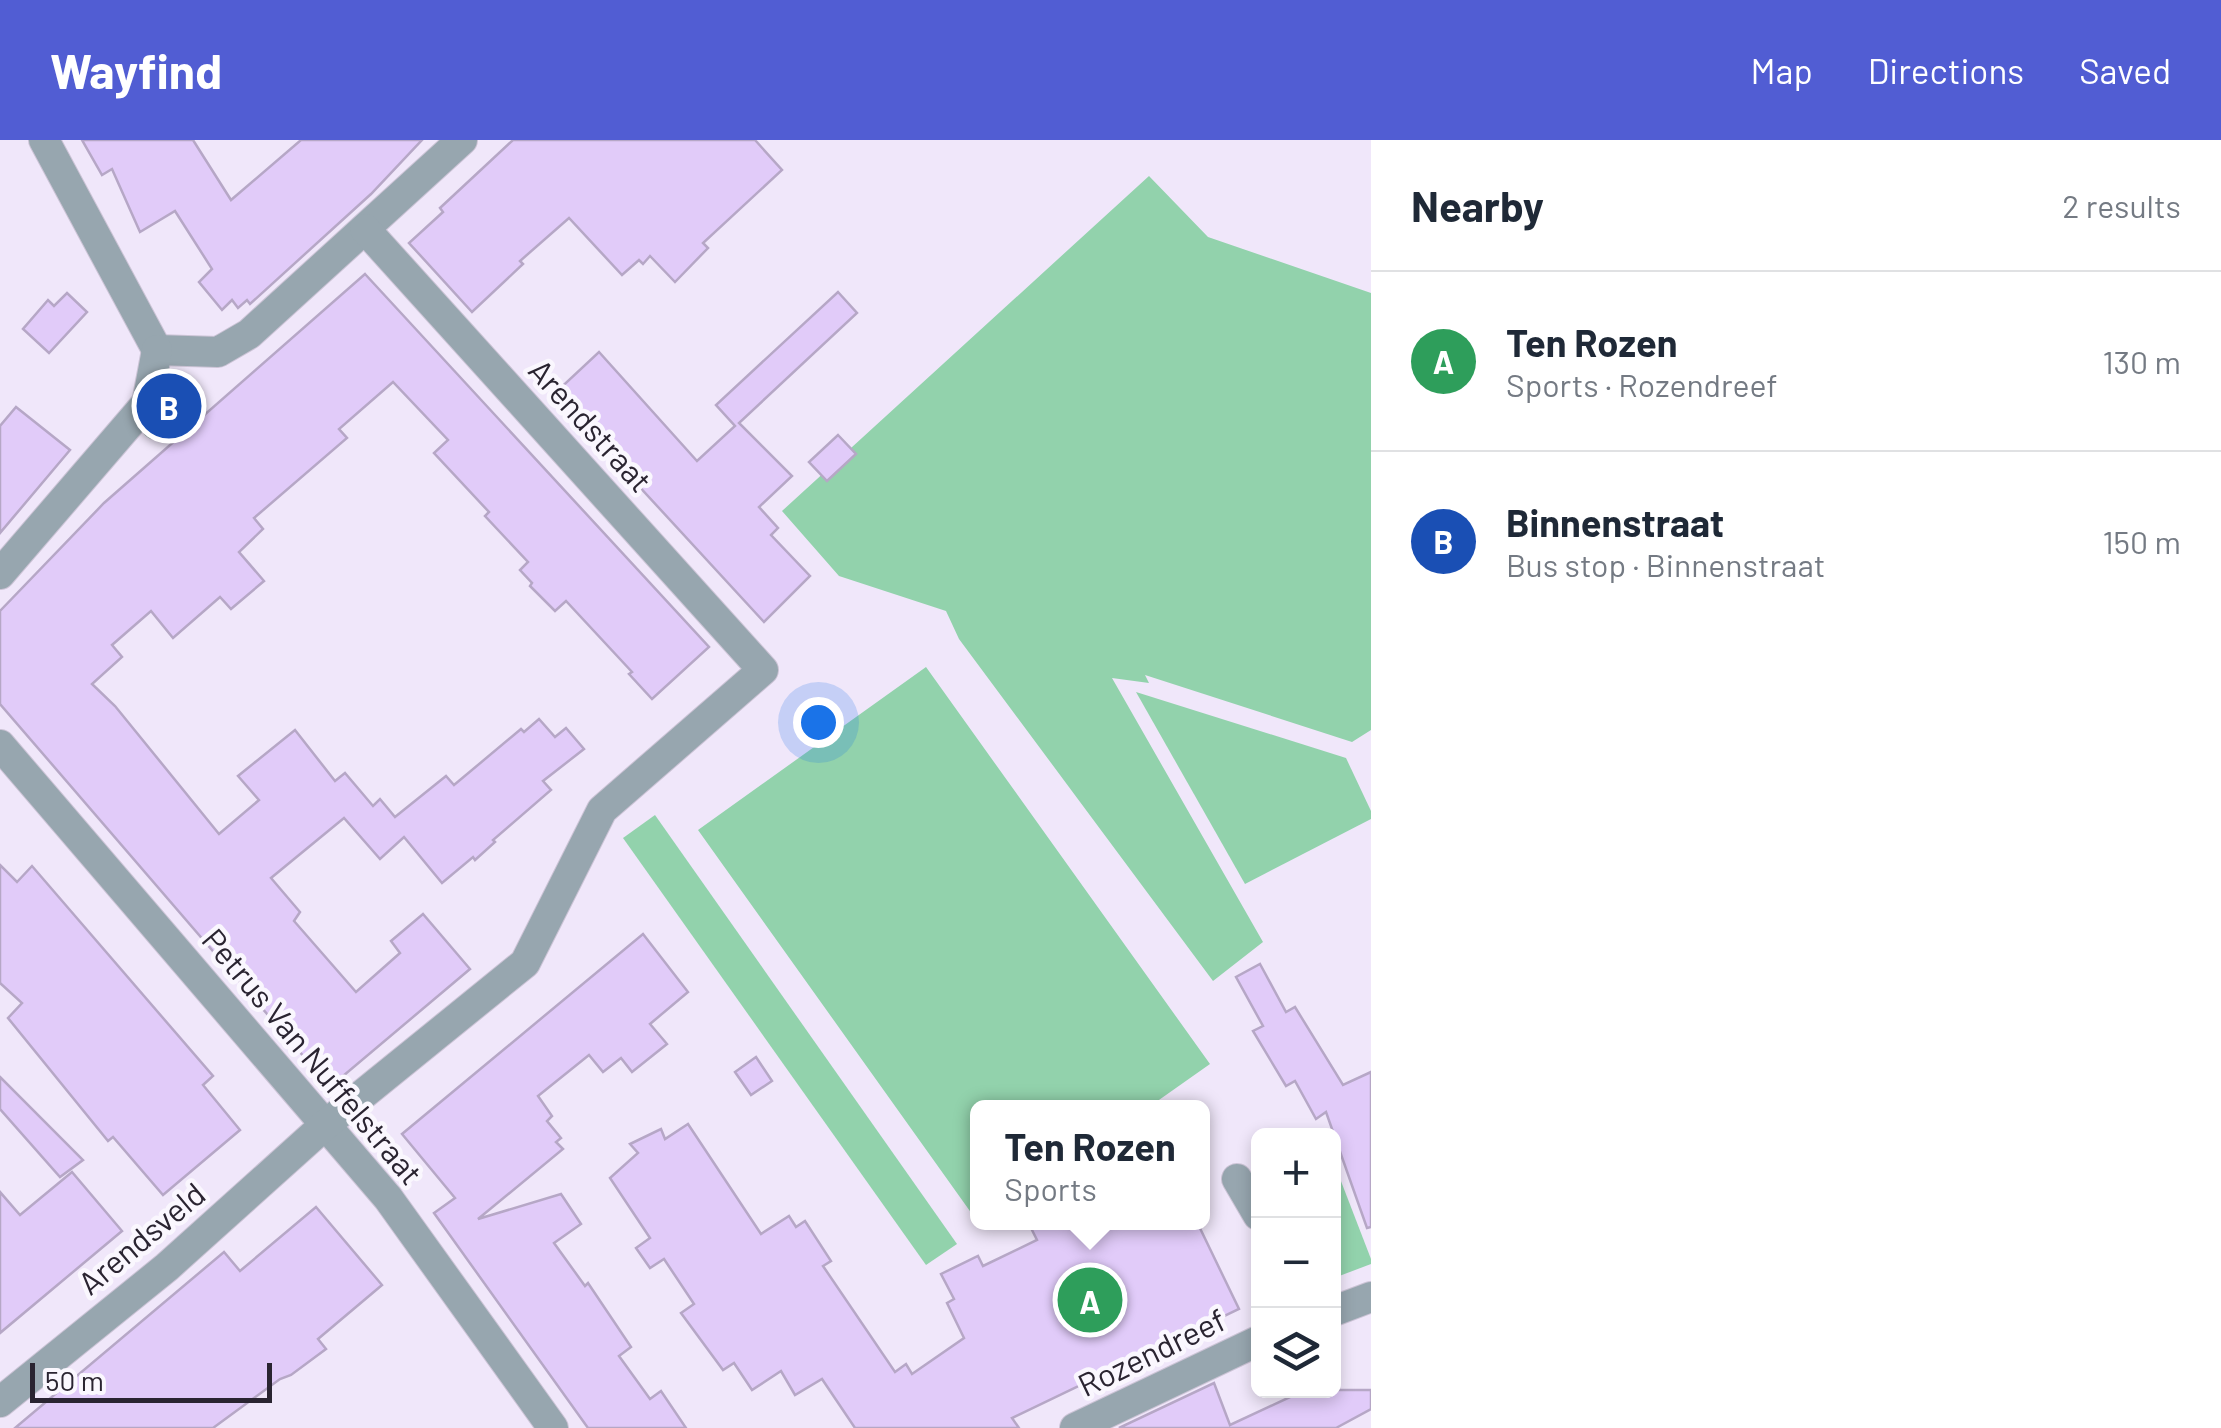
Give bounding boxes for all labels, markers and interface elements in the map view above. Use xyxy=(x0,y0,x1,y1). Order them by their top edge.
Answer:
text: Wayfind xyxy=(50,41,222,99)
text: Map xyxy=(1751,49,1813,91)
text: Directions xyxy=(1868,49,2024,91)
text: Saved xyxy=(2079,49,2171,91)
text: Nearby xyxy=(1411,180,1544,230)
text: 2 results xyxy=(2062,186,2181,224)
text: Ten Rozen xyxy=(1506,319,1677,365)
text: A xyxy=(1433,342,1454,380)
text: 130 m xyxy=(2102,342,2181,380)
street label: Arendstraat xyxy=(522,351,661,499)
text: Sports · Rozendreef xyxy=(1506,365,1778,403)
pin: B xyxy=(136,368,202,444)
text: Binnenstraat xyxy=(1506,499,1724,545)
text: B xyxy=(1434,522,1453,560)
text: 150 m xyxy=(2102,522,2181,560)
text: Bus stop · Binnenstraat xyxy=(1506,545,1825,583)
your location xyxy=(793,697,844,748)
street label: Petrus Van Nuffelstraat xyxy=(195,920,432,1191)
popup xyxy=(970,1100,1210,1230)
text: Ten Rozen xyxy=(1004,1123,1176,1169)
map controls xyxy=(1251,1128,1341,1398)
button: + xyxy=(1251,1128,1341,1218)
text: Sports xyxy=(1004,1169,1097,1207)
street label: Arendsveld xyxy=(70,1174,212,1301)
button: − xyxy=(1251,1218,1341,1308)
pin: A xyxy=(1058,1262,1122,1338)
street label: Rozendreef xyxy=(1071,1299,1231,1403)
button: layers xyxy=(1251,1308,1341,1398)
scale bar xyxy=(30,1358,272,1402)
text: 50 m xyxy=(45,1363,104,1397)

